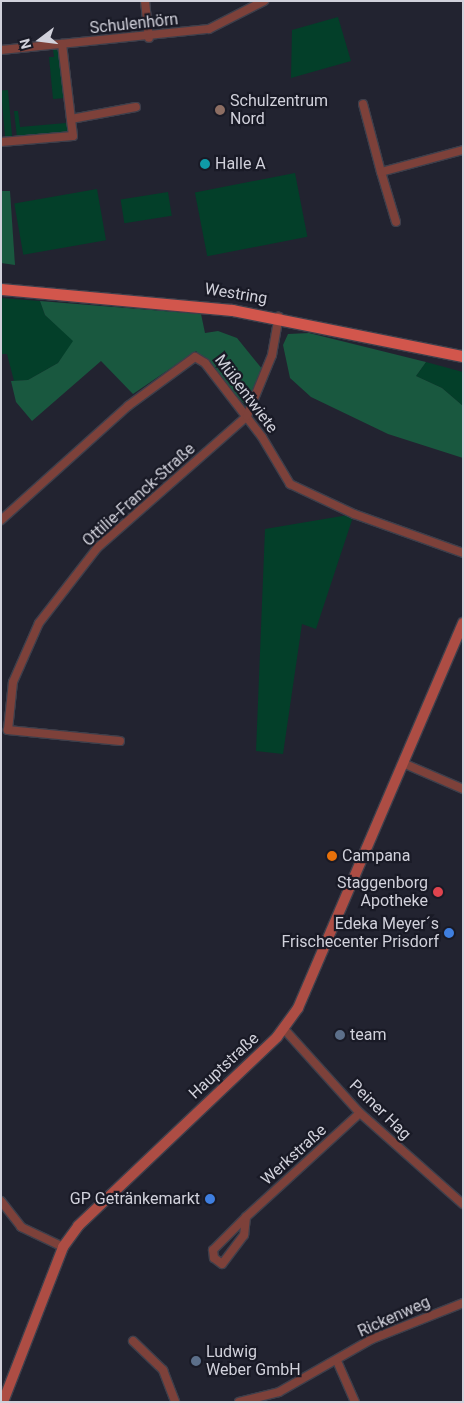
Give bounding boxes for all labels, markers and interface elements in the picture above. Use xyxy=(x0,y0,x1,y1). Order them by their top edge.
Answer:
street label: Schulenhörn xyxy=(89,10,179,38)
north arrow xyxy=(15,15,65,65)
text: N xyxy=(17,37,35,51)
place label: Schulzentrum Nord xyxy=(230,91,328,129)
marker: Schulzentrum Nord xyxy=(214,104,226,116)
place label: Halle A xyxy=(215,154,266,174)
marker: Halle A xyxy=(199,158,211,170)
street label: Westring xyxy=(203,280,269,308)
street label: Müßentwiete xyxy=(210,351,282,437)
street label: Ottilie-Franck-Straße xyxy=(79,439,199,551)
place label: Campana xyxy=(342,846,410,866)
marker: Campana xyxy=(326,850,338,862)
place label: Staggenborg Apotheke xyxy=(337,873,428,911)
marker: Staggenborg Apotheke xyxy=(432,886,444,898)
place label: Edeka Meyer´s Frischecenter Prisdorf xyxy=(281,914,439,952)
marker: Edeka Meyer´s Frischecenter Prisdorf xyxy=(443,927,455,939)
place label: team xyxy=(350,1025,386,1045)
street label: Hauptstraße xyxy=(185,1029,263,1103)
marker: team xyxy=(334,1029,346,1041)
street label: Peiner Hag xyxy=(345,1076,415,1144)
street label: Werkstraße xyxy=(257,1121,331,1189)
place label: GP Getränkemarkt xyxy=(70,1189,200,1209)
marker: GP Getränkemarkt xyxy=(204,1193,216,1205)
street label: Rickenweg xyxy=(355,1293,433,1341)
place label: Ludwig Weber GmbH xyxy=(206,1342,301,1380)
marker: Ludwig Weber GmbH xyxy=(190,1355,202,1367)

